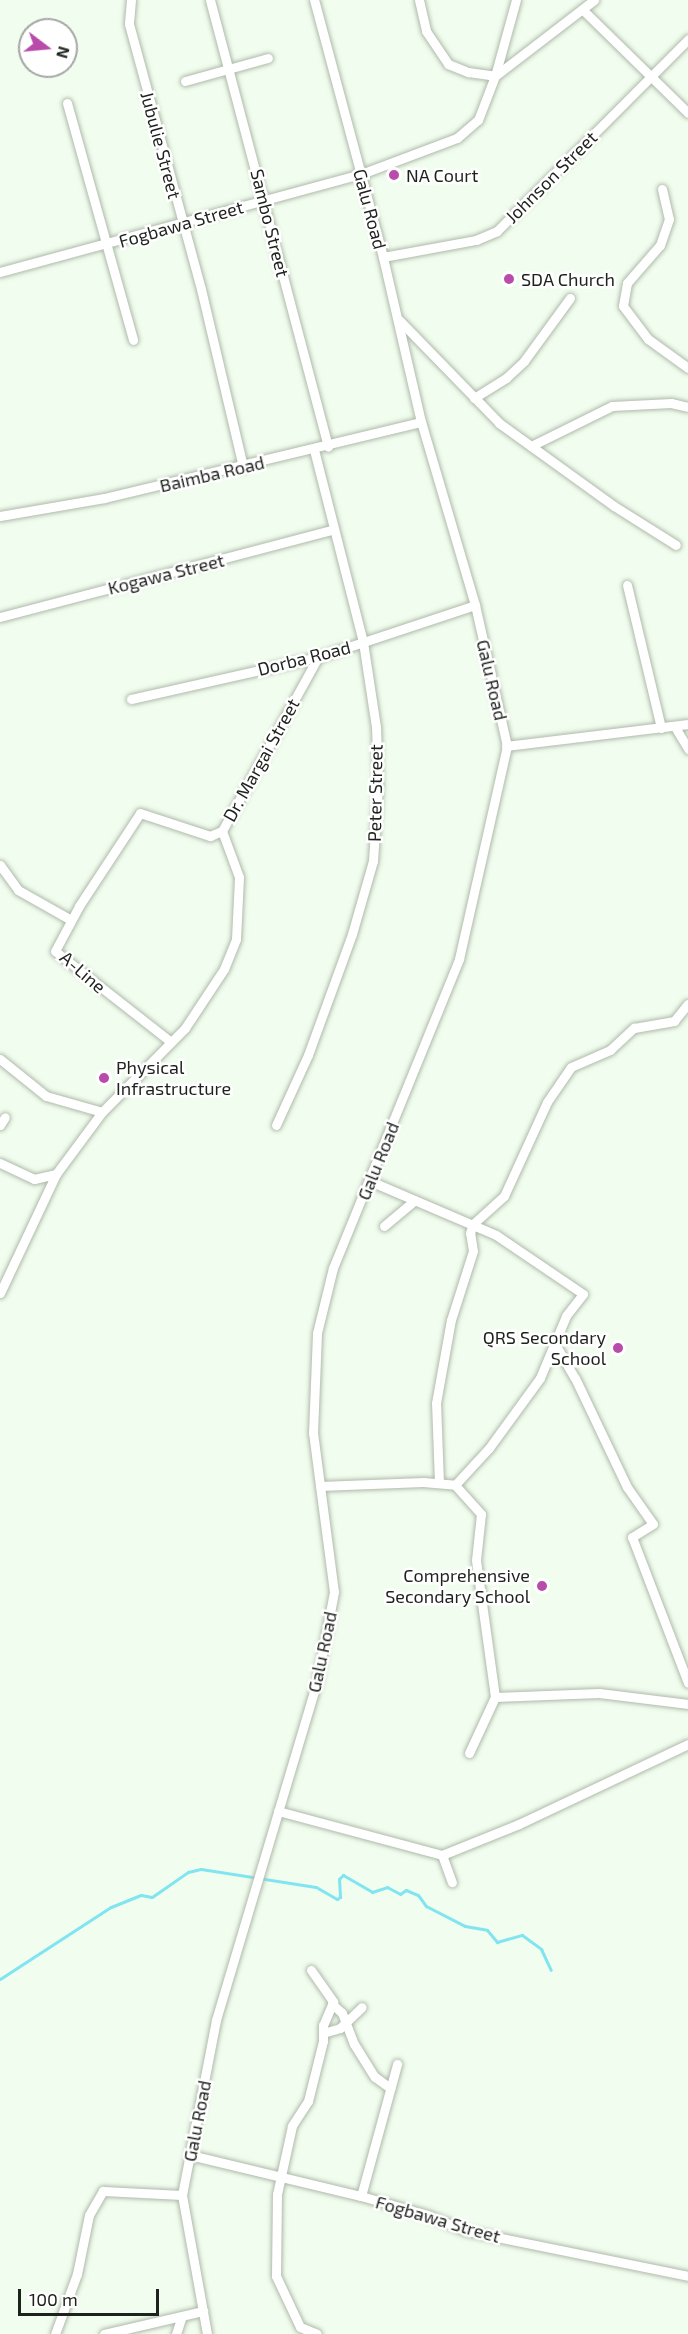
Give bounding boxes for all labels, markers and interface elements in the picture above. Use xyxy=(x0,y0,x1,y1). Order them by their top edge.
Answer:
north arrow xyxy=(18,18,78,78)
text: N xyxy=(53,44,75,61)
street label: Jubulie Street xyxy=(136,89,186,201)
street label: Johnson Street xyxy=(501,127,601,227)
place label: NA Court xyxy=(406,164,479,186)
street label: Galu Road xyxy=(349,166,391,252)
street label: Sambo Street xyxy=(246,167,294,279)
marker: NA Court xyxy=(387,168,401,182)
street label: Fogbawa Street xyxy=(116,196,246,252)
place label: SDA Church xyxy=(521,268,615,290)
marker: SDA Church xyxy=(502,272,516,286)
street label: Baimba Road xyxy=(157,451,267,497)
street label: Kogawa Street xyxy=(106,549,226,599)
street label: Dorba Road xyxy=(255,636,353,680)
street label: Galu Road xyxy=(472,637,512,723)
street label: Dr. Margai Street xyxy=(218,695,304,825)
street label: Peter Street xyxy=(363,744,387,842)
street label: A-Line xyxy=(56,946,110,998)
place label: Physical Infrastructure xyxy=(116,1057,231,1100)
marker: Physical Infrastructure xyxy=(97,1071,111,1085)
street label: Galu Road xyxy=(353,1119,403,1203)
place label: QRS Secondary School xyxy=(483,1327,606,1370)
marker: QRS Secondary School xyxy=(611,1341,625,1355)
place label: Comprehensive Secondary School xyxy=(385,1565,530,1608)
marker: Comprehensive Secondary School xyxy=(535,1579,549,1593)
street label: Galu Road xyxy=(303,1610,341,1694)
street label: Galu Road xyxy=(179,2079,215,2163)
street label: Fogbawa Street xyxy=(373,2191,503,2247)
scale bar xyxy=(21,2277,162,2315)
text: 100 m xyxy=(29,2288,78,2310)

